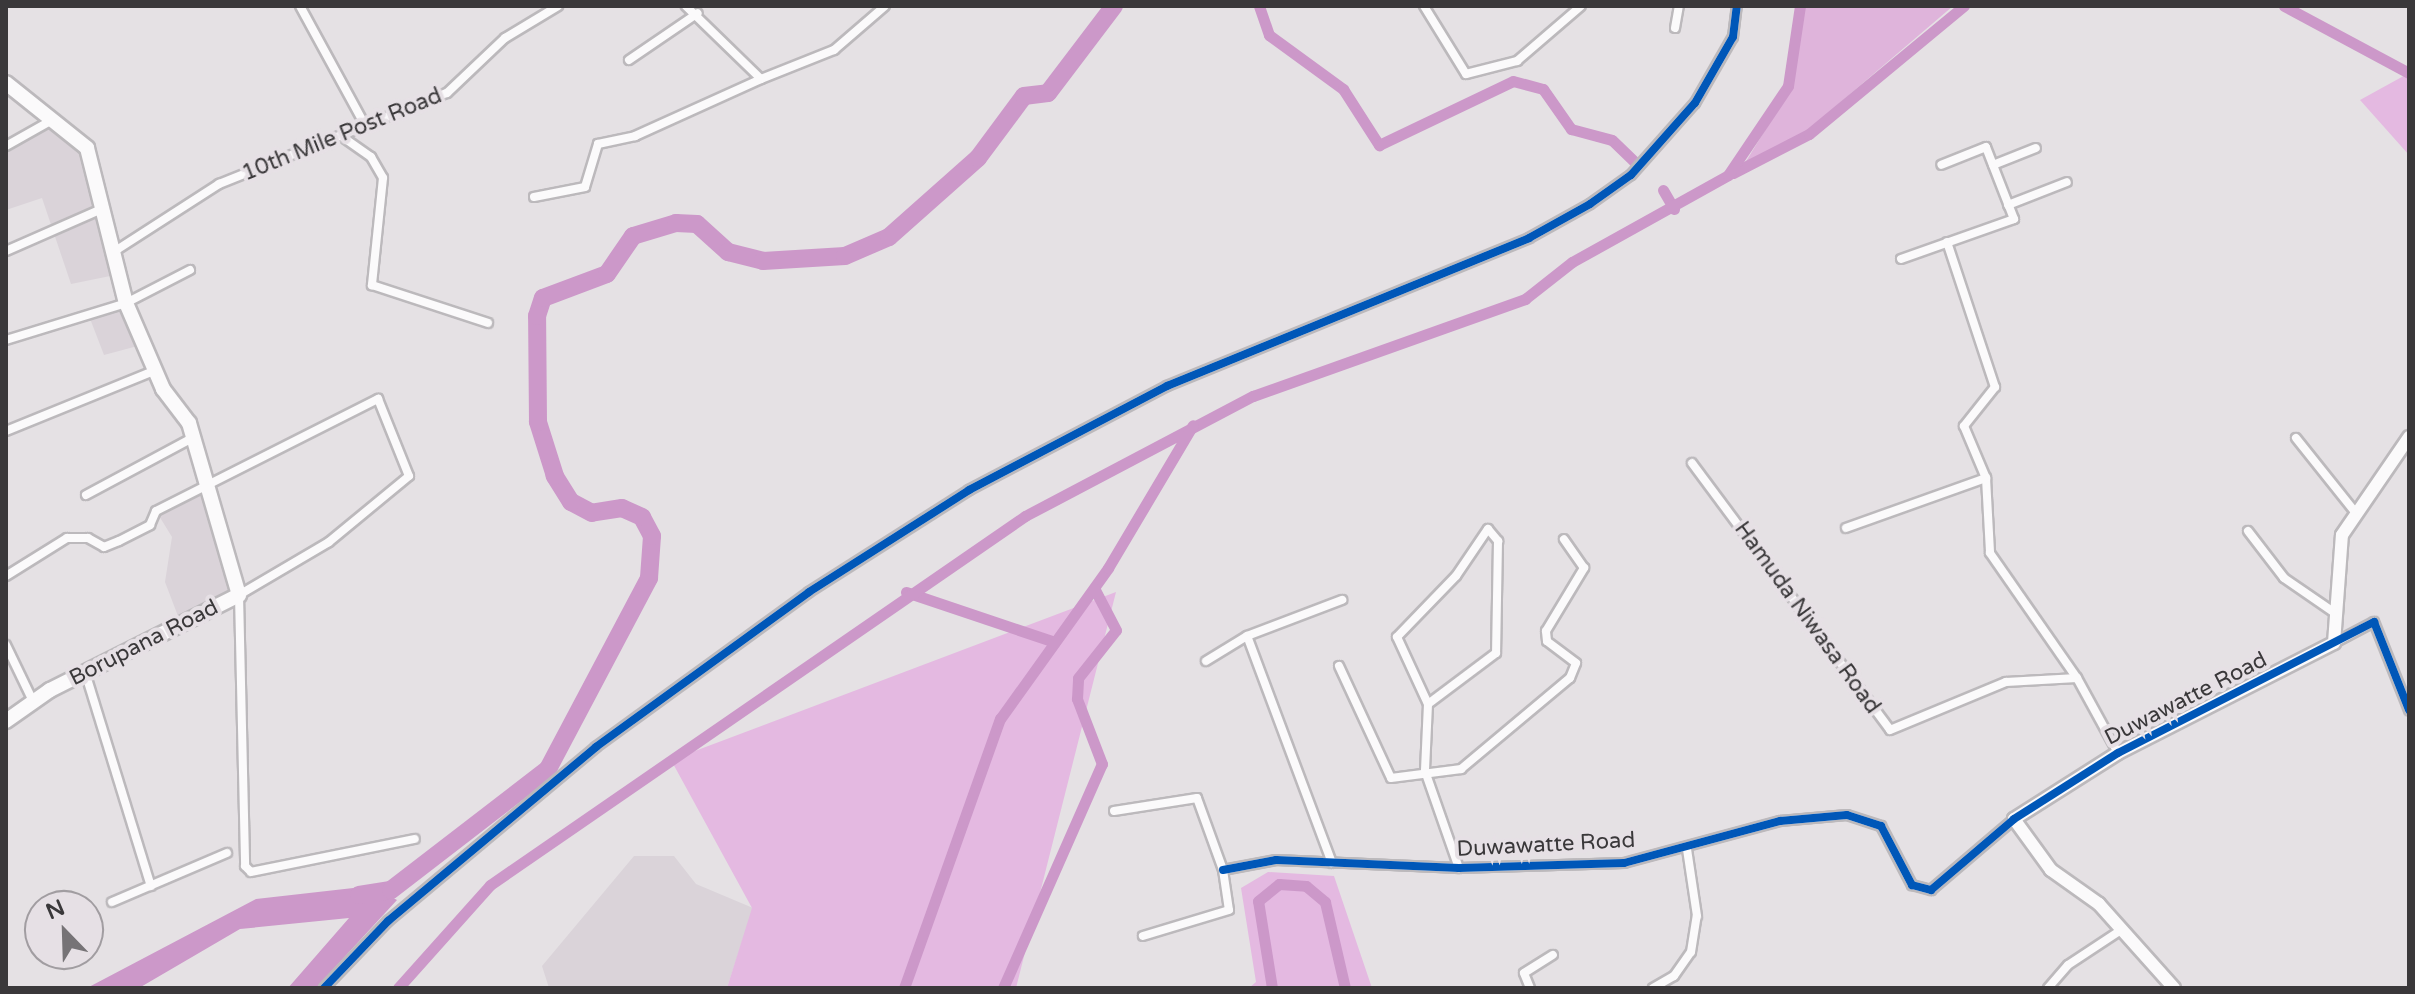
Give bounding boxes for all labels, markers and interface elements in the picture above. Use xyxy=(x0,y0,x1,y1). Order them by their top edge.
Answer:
street label: 10th Mile Post Road xyxy=(238,83,446,187)
street label: Hamuda Niwasa Road xyxy=(1728,517,1886,719)
street label: Borupana Road xyxy=(65,594,223,692)
street label: Duwawatte Road xyxy=(2100,647,2272,751)
street label: Duwawatte Road xyxy=(1456,827,1636,863)
north arrow xyxy=(24,890,104,970)
text: N xyxy=(42,894,69,925)

